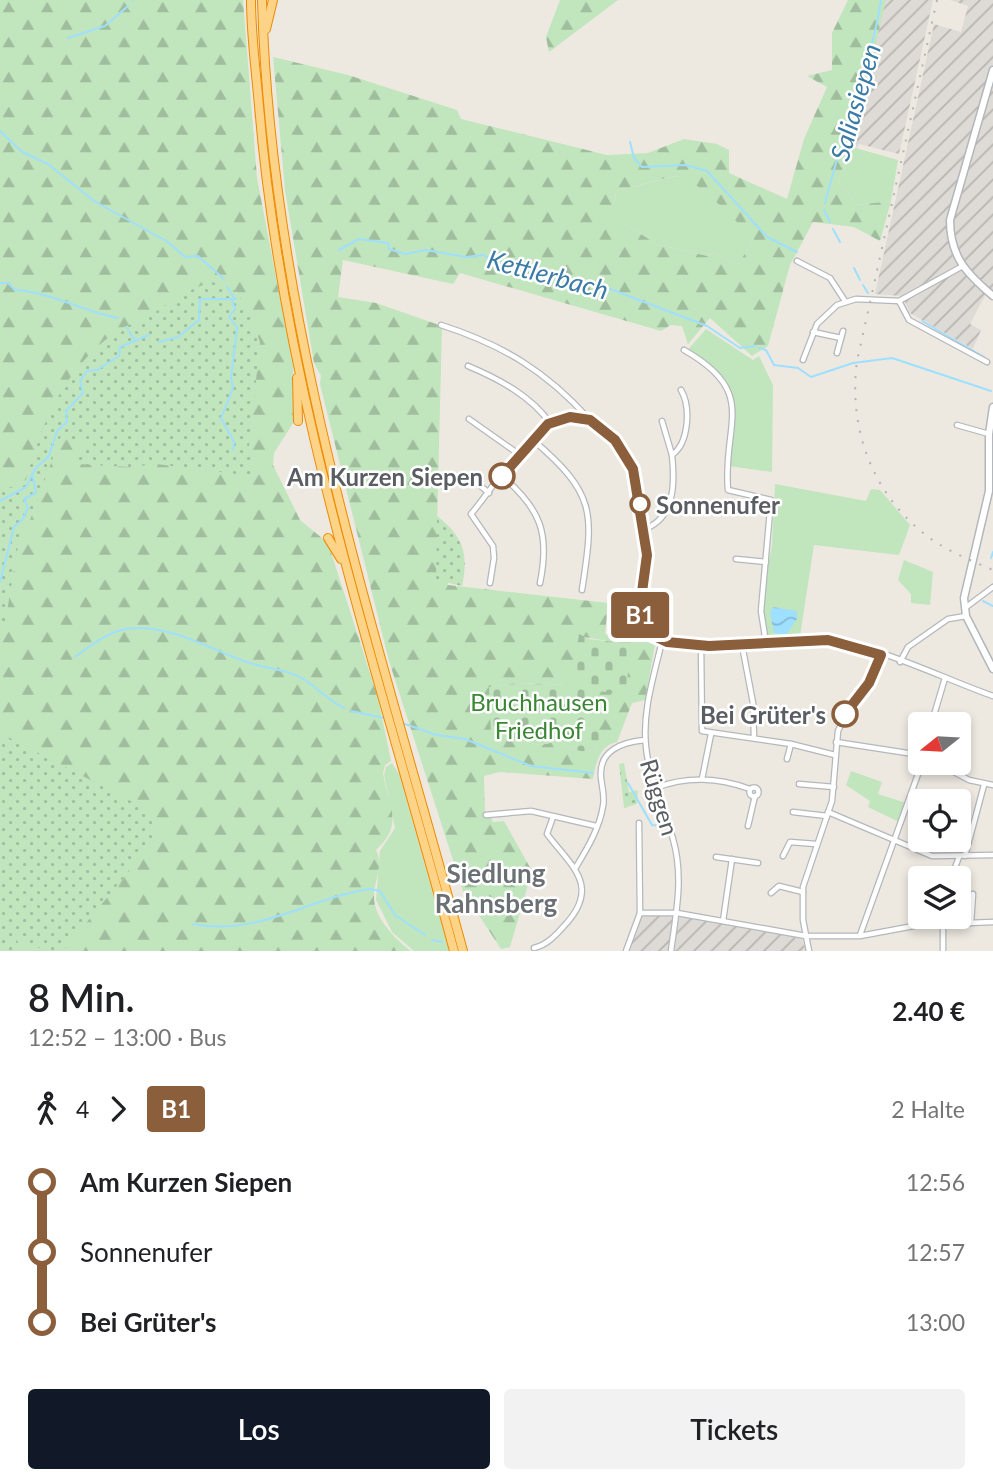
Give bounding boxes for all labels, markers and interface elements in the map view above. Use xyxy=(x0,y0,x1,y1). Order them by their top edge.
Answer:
water label: Saliasiepen xyxy=(823,40,887,164)
water label: Kettlerbach xyxy=(484,242,612,306)
place label: Am Kurzen Siepen xyxy=(286,462,483,491)
marker: Am Kurzen Siepen xyxy=(489,463,515,489)
place label: Sonnenufer xyxy=(656,490,780,519)
marker: Sonnenufer xyxy=(630,494,650,514)
line badge: B1 xyxy=(608,592,672,638)
text: B1 xyxy=(625,600,655,629)
park label: Bruchhausen Friedhof xyxy=(470,687,608,744)
place label: Bei Grüter's xyxy=(700,700,826,729)
marker: Bei Grüter's xyxy=(832,701,858,727)
north arrow xyxy=(908,712,971,775)
map controls xyxy=(908,712,971,929)
street label: Rüggen xyxy=(635,755,685,839)
button: locate xyxy=(908,789,971,852)
district label: Siedlung Rahnsberg xyxy=(435,857,557,919)
button: layers xyxy=(908,866,971,929)
text: 8 Min. xyxy=(28,974,135,1020)
text: 2.40 € xyxy=(892,995,965,1027)
text: 12:52 – 13:00 · Bus xyxy=(28,1023,227,1051)
icon: walk xyxy=(28,1090,66,1128)
icon: forward xyxy=(99,1090,137,1128)
text: B1 xyxy=(161,1094,191,1123)
text: 4 xyxy=(76,1095,89,1123)
text: 2 Halte xyxy=(891,1095,965,1123)
text: Am Kurzen Siepen xyxy=(80,1166,292,1198)
text: 12:56 xyxy=(906,1168,965,1196)
text: Sonnenufer xyxy=(80,1236,212,1268)
text: 12:57 xyxy=(906,1238,965,1266)
text: Bei Grüter's xyxy=(80,1306,217,1338)
text: 13:00 xyxy=(906,1308,965,1336)
button: Los xyxy=(28,1389,490,1469)
button: Tickets xyxy=(504,1389,965,1469)

